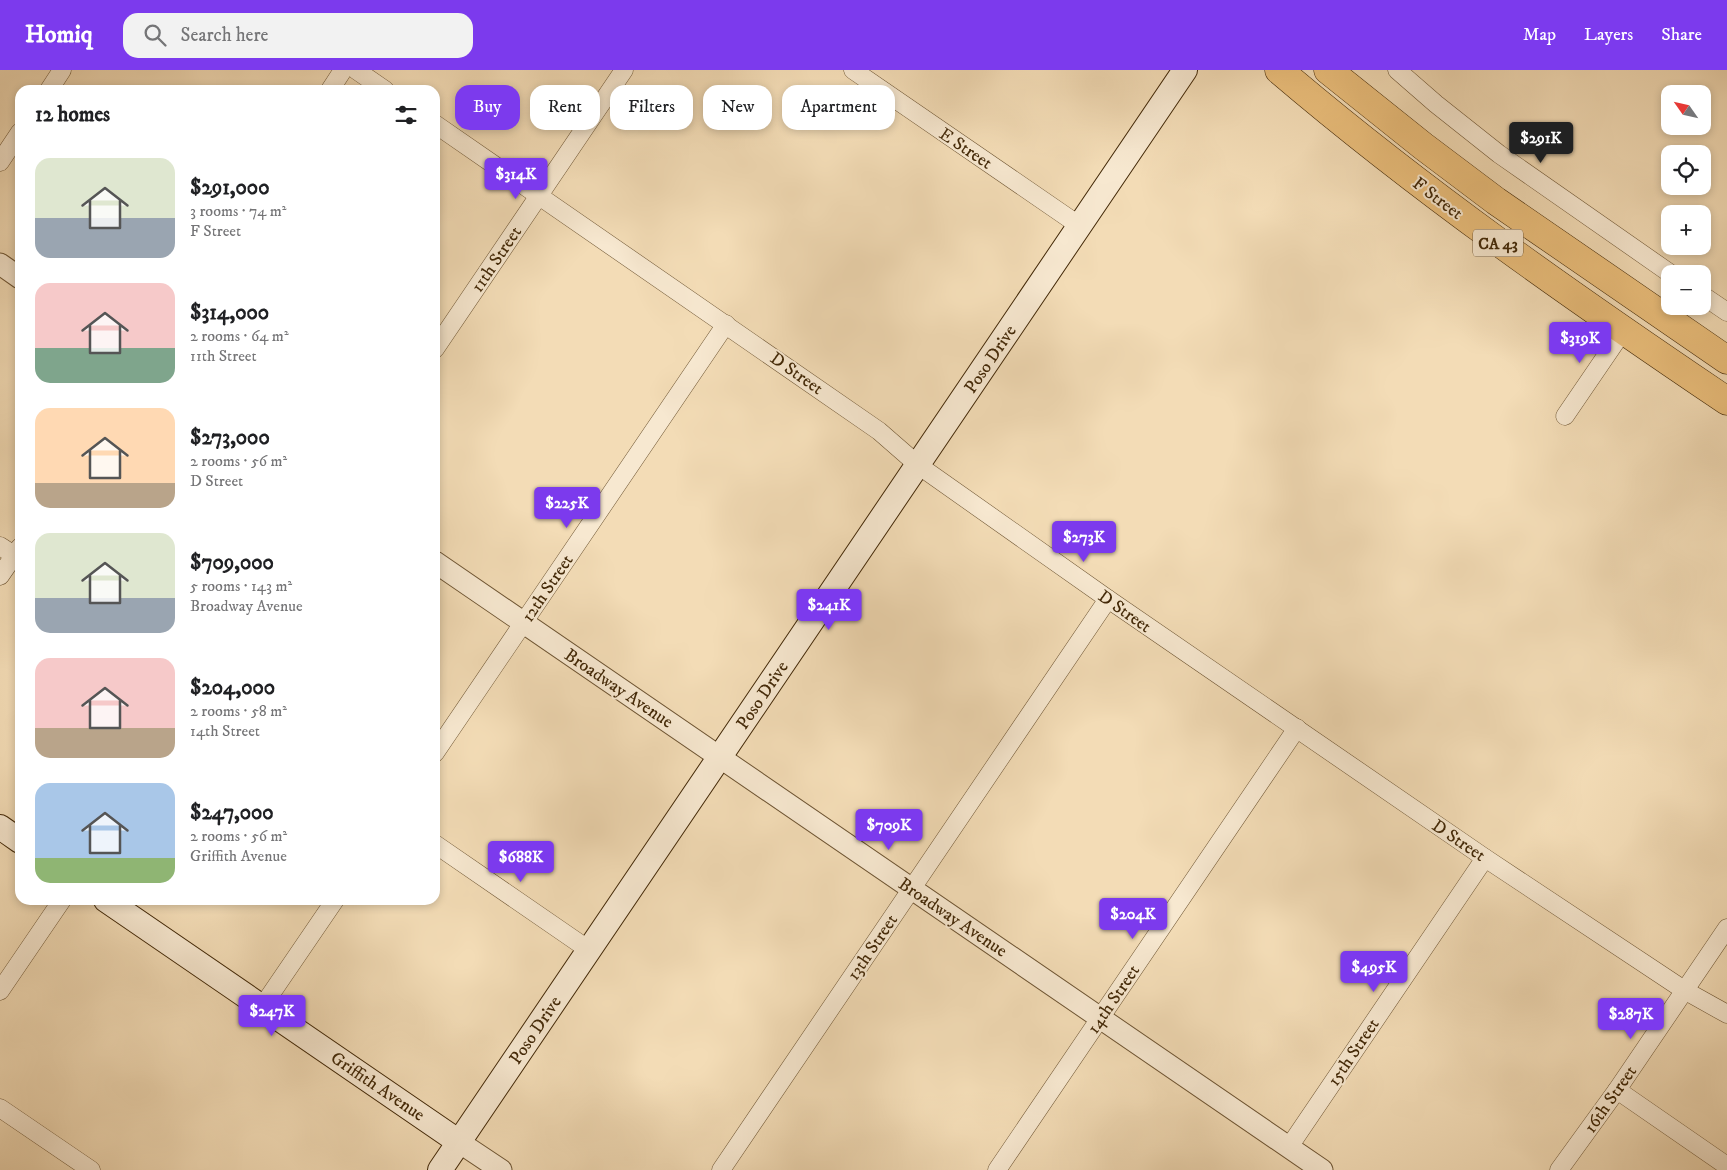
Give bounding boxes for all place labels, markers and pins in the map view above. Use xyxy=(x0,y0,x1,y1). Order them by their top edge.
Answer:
pin: $291K xyxy=(1506,122,1576,164)
pin: $314K xyxy=(481,158,551,200)
pin: $319K xyxy=(1545,322,1615,364)
pin: $225K xyxy=(532,486,602,529)
pin: $273K xyxy=(1049,520,1119,563)
pin: $241K xyxy=(794,588,864,631)
pin: $709K xyxy=(854,808,924,851)
pin: $688K xyxy=(486,840,556,883)
pin: $204K xyxy=(1098,898,1168,940)
pin: $495K xyxy=(1339,950,1409,993)
pin: $247K xyxy=(237,994,307,1037)
pin: $287K xyxy=(1596,998,1666,1040)

